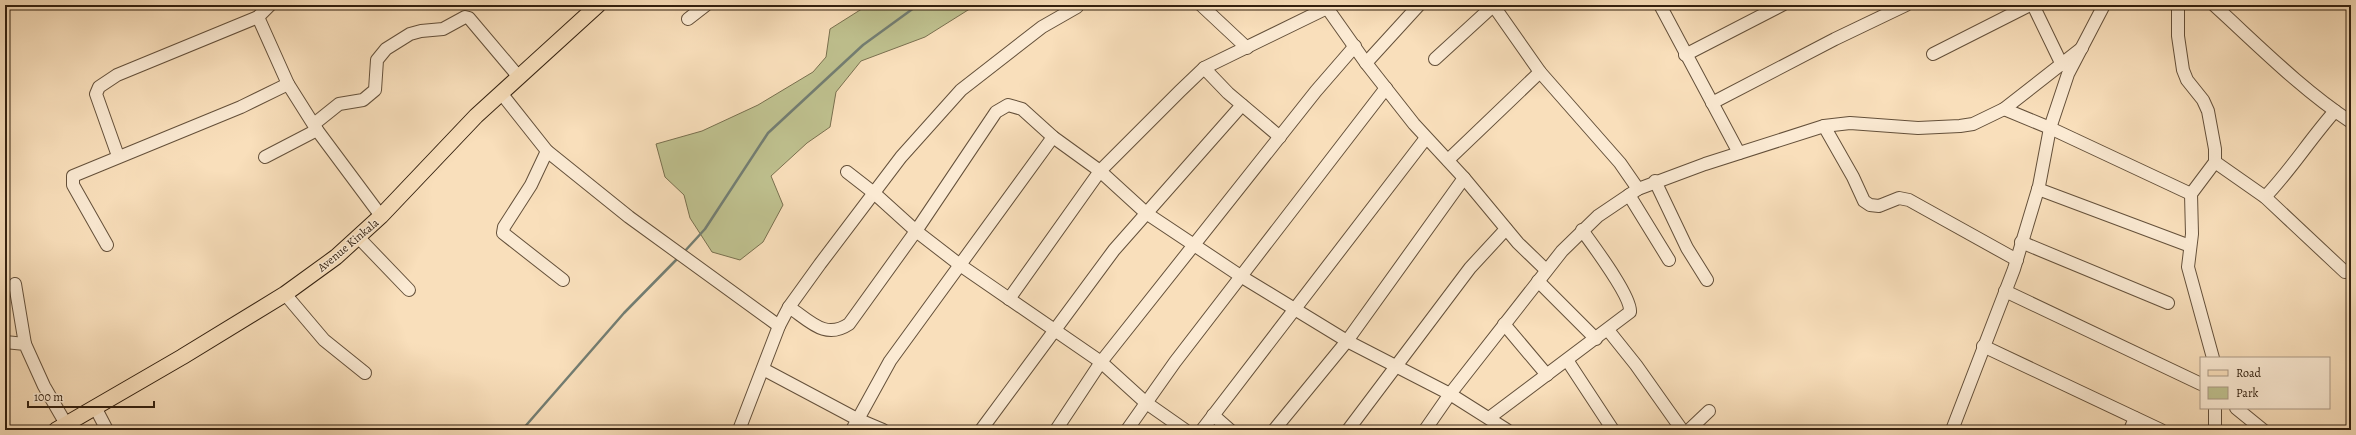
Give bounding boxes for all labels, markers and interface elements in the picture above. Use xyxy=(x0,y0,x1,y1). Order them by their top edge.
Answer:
street label: Avenue Kinkala xyxy=(313,214,382,276)
legend xyxy=(2200,357,2330,409)
text: Road xyxy=(2236,365,2262,381)
scale bar xyxy=(28,383,154,409)
text: Park xyxy=(2236,385,2259,401)
text: 100 m xyxy=(34,389,63,405)

